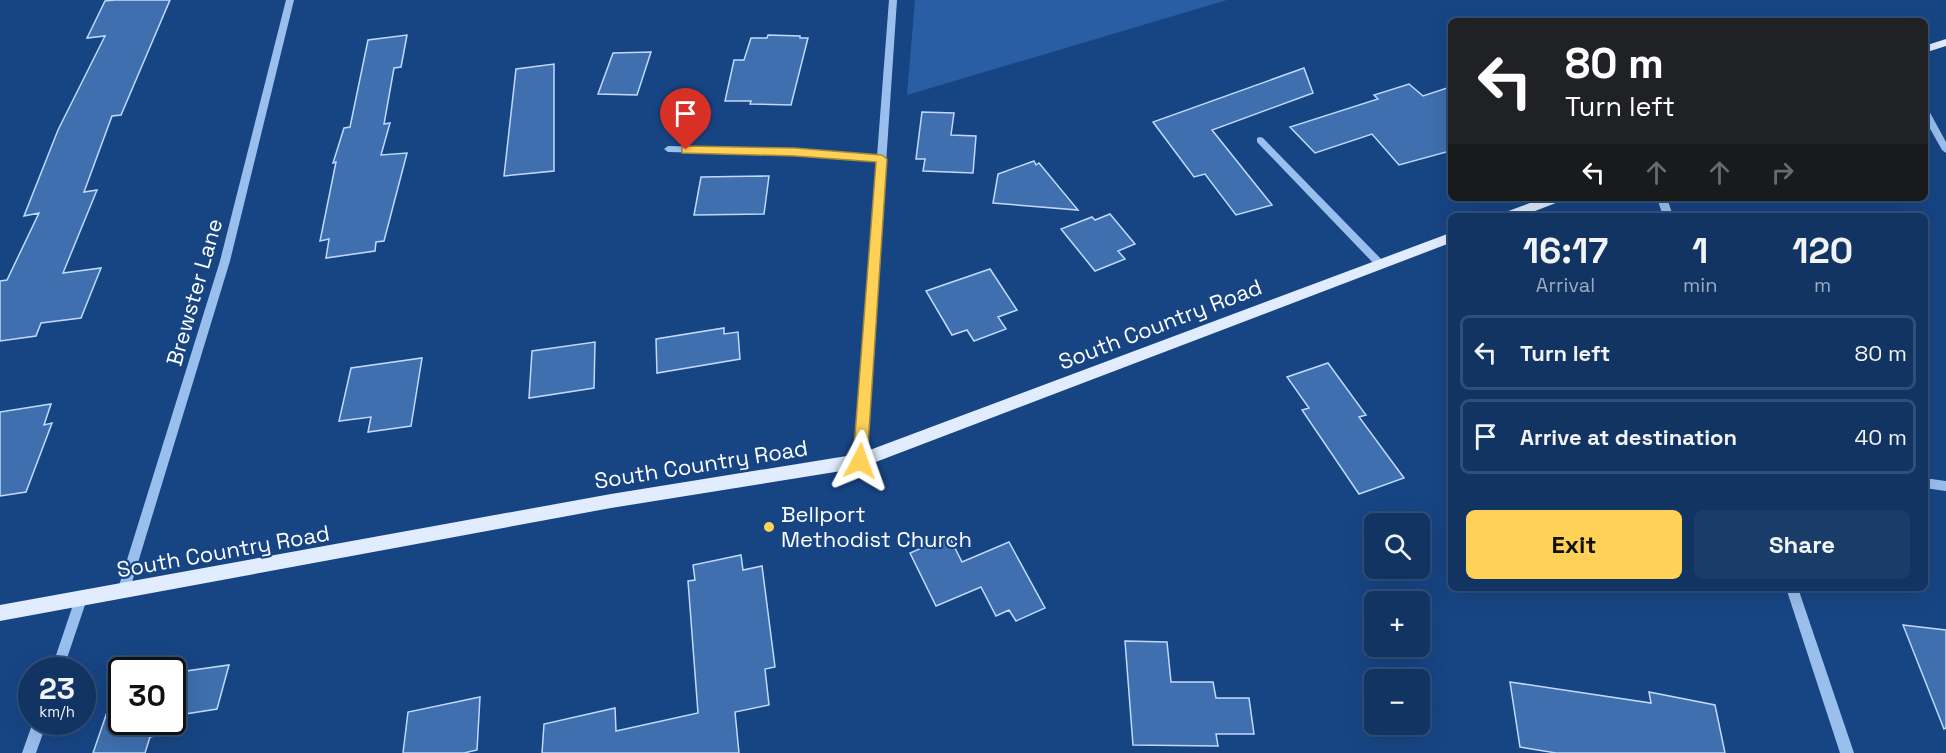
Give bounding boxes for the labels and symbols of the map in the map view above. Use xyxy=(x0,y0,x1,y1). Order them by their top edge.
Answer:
pin xyxy=(660,88,711,150)
street label: Brewster Lane xyxy=(160,215,228,369)
street label: South Country Road xyxy=(1054,272,1266,376)
position arrow xyxy=(828,429,892,493)
street label: South Country Road xyxy=(592,433,810,495)
place label: Bellport Methodist Church xyxy=(781,500,972,553)
street label: South Country Road xyxy=(114,518,332,584)
marker: Bellport Methodist Church xyxy=(762,520,776,534)
speed limit sign: 30 xyxy=(108,657,186,735)

